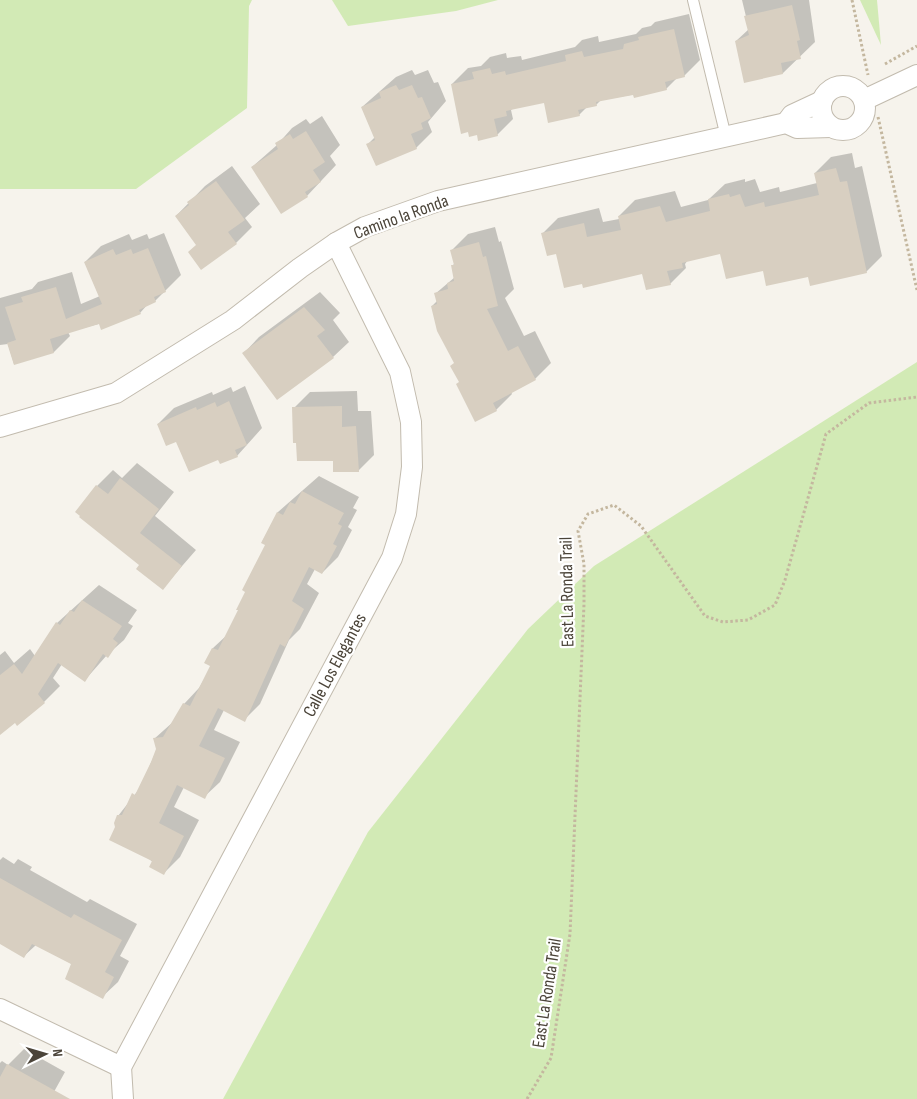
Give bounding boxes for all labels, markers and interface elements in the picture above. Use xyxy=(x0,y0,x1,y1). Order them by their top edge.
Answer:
street label: Camino la Ronda xyxy=(351,190,451,244)
street label: East La Ronda Trail xyxy=(556,537,578,647)
street label: Calle Los Elegantes xyxy=(299,610,371,720)
street label: East La Ronda Trail xyxy=(528,937,566,1049)
north arrow xyxy=(20,1029,70,1079)
text: N xyxy=(49,1048,66,1057)

